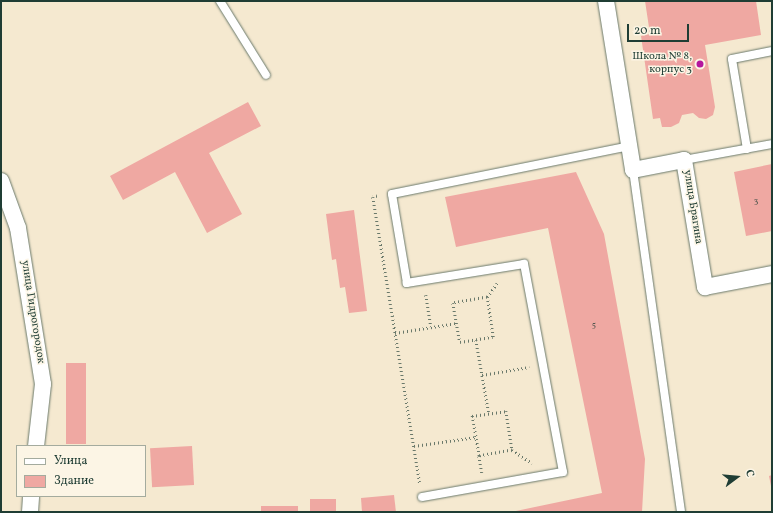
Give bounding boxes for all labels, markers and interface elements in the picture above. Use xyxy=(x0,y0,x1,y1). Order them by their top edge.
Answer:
scale bar xyxy=(629,16,691,42)
text: 20 m xyxy=(634,23,661,39)
place label: Школа № 8, корпус 3 xyxy=(632,51,692,77)
marker: Школа № 8, корпус 3 xyxy=(695,59,705,69)
street label: улица Брагина xyxy=(680,169,704,245)
house number: 3 xyxy=(754,196,758,206)
street label: улица Гидрогородок xyxy=(17,259,47,365)
house number: 5 xyxy=(592,320,596,330)
legend xyxy=(16,445,146,497)
text: Улица xyxy=(54,453,87,469)
north arrow xyxy=(717,457,757,497)
text: С xyxy=(741,468,757,479)
text: Здание xyxy=(54,473,94,489)

